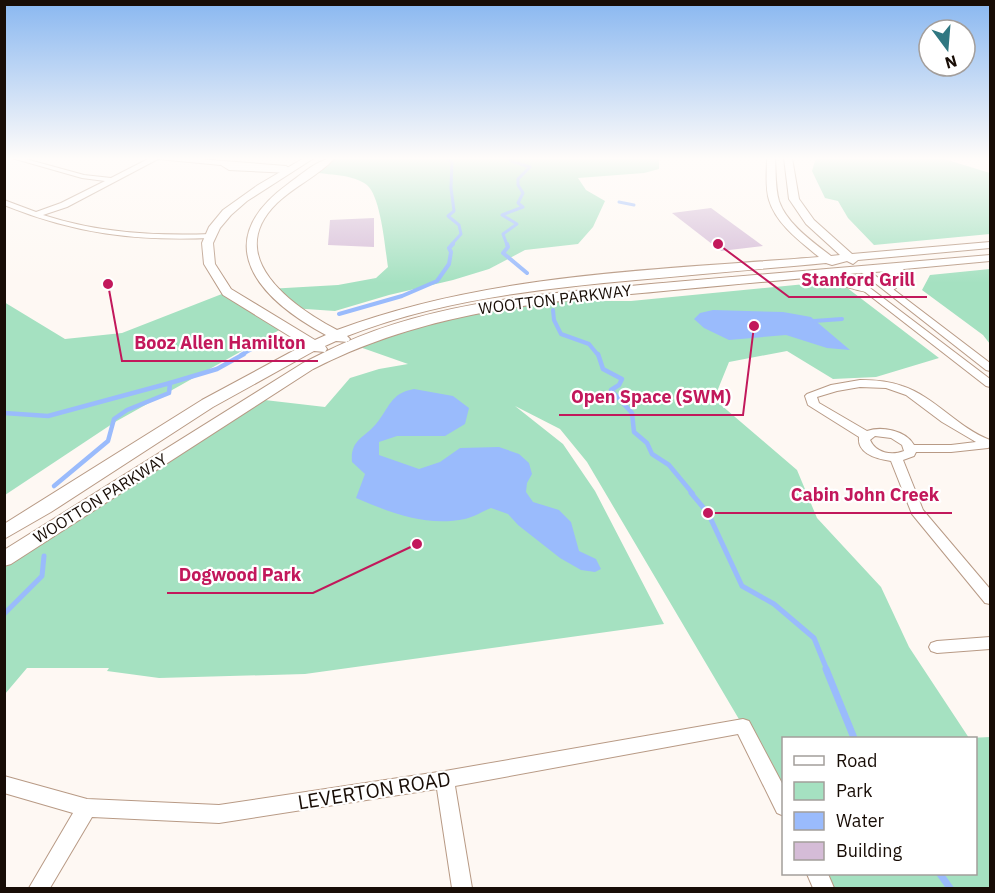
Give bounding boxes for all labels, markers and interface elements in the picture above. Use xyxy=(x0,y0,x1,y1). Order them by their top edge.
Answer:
north arrow xyxy=(917,18,977,78)
text: N xyxy=(943,51,959,74)
callout: Stanford Grill xyxy=(789,261,927,297)
text: Stanford Grill xyxy=(801,268,916,291)
street label: WOOTTON PARKWAY xyxy=(477,280,633,318)
callout: Booz Allen Hamilton xyxy=(122,325,318,361)
text: Booz Allen Hamilton xyxy=(134,331,306,354)
callout: Open Space (SWM) xyxy=(559,379,743,415)
text: Open Space (SWM) xyxy=(571,385,731,408)
street label: WOOTTON PARKWAY xyxy=(29,448,171,547)
callout: Cabin John Creek xyxy=(779,477,952,513)
text: Cabin John Creek xyxy=(791,483,940,506)
callout: Dogwood Park xyxy=(167,557,313,593)
text: Dogwood Park xyxy=(179,563,302,586)
legend xyxy=(782,737,977,875)
text: Road xyxy=(836,749,877,772)
street label: LEVERTON ROAD xyxy=(296,765,452,815)
text: Park xyxy=(836,779,873,802)
text: Water xyxy=(836,809,885,832)
text: Building xyxy=(836,839,903,862)

